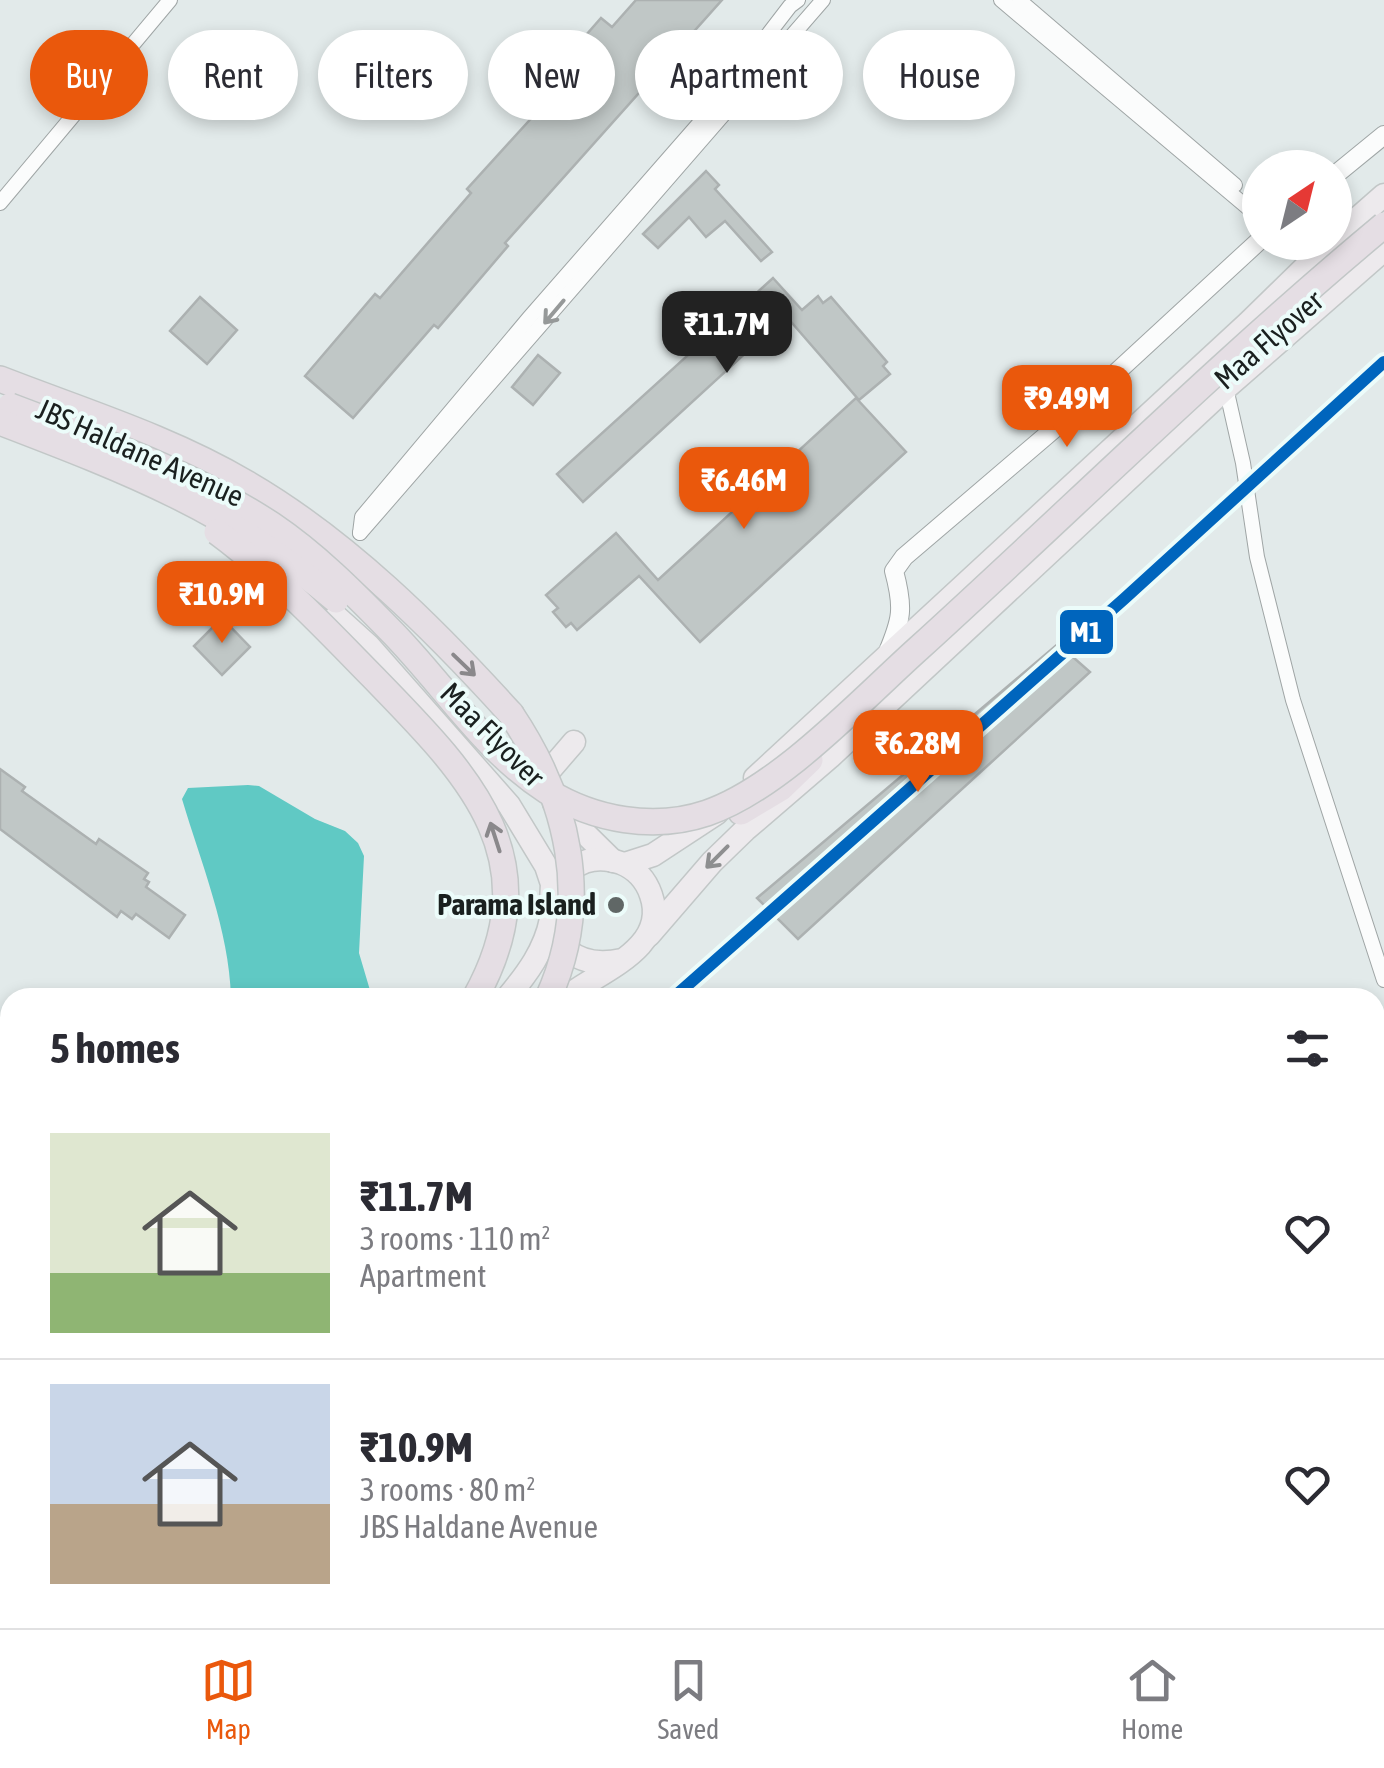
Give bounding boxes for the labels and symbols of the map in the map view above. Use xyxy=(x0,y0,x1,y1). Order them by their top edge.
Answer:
north arrow xyxy=(1242,150,1352,260)
street label: Maa Flyover xyxy=(1207,282,1330,395)
pin: ₹11.7M xyxy=(646,291,808,376)
one-way arrow xyxy=(543,299,565,325)
pin: ₹9.49M xyxy=(986,365,1148,450)
street label: JBS Haldane Avenue xyxy=(32,391,249,513)
pin: ₹6.46M xyxy=(663,447,825,532)
pin: ₹10.9M xyxy=(141,561,303,646)
line badge: M1 xyxy=(1058,608,1115,656)
text: M1 xyxy=(1070,616,1102,648)
one-way arrow xyxy=(452,653,476,677)
street label: Maa Flyover xyxy=(434,676,552,794)
pin: ₹6.28M xyxy=(837,710,999,795)
one-way arrow xyxy=(485,822,503,854)
one-way arrow xyxy=(706,845,730,869)
place label: Parama Island xyxy=(437,887,596,921)
marker: Parama Island xyxy=(605,894,627,916)

